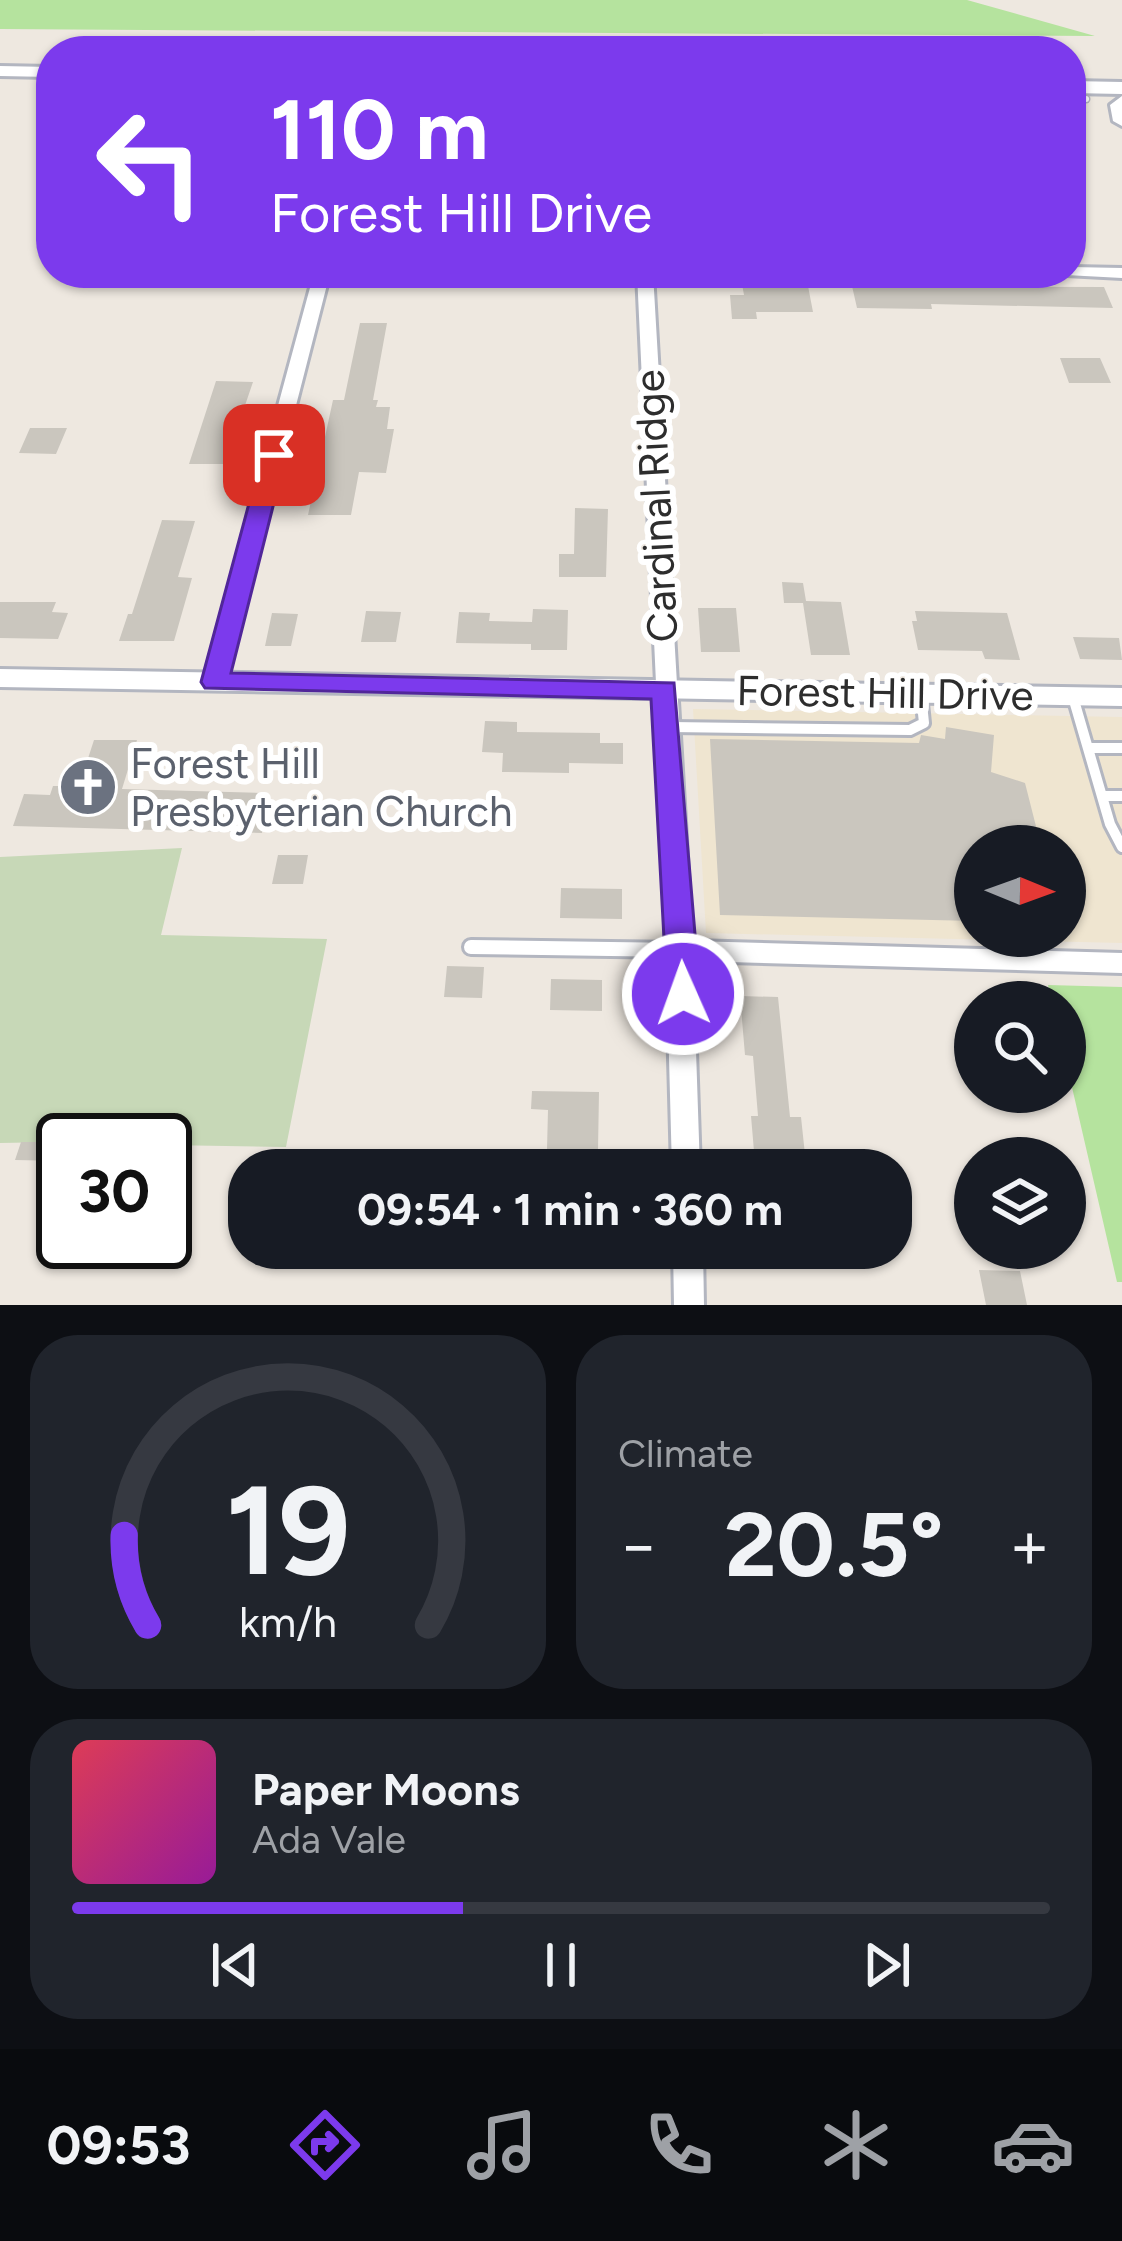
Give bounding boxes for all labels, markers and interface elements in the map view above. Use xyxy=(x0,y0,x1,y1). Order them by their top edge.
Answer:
text: 110 m xyxy=(270,79,489,180)
icon: left xyxy=(72,84,228,240)
text: Forest Hill Drive xyxy=(270,181,652,246)
street label: Cardinal Ridge xyxy=(623,368,689,644)
pin xyxy=(223,404,325,506)
icon: arrive xyxy=(241,422,307,488)
street label: Forest Hill Drive xyxy=(736,665,1034,721)
place label: Forest Hill Presbyterian Church xyxy=(130,738,512,837)
church icon: Forest Hill Presbyterian Church xyxy=(57,756,119,818)
north arrow xyxy=(954,825,1086,957)
map controls xyxy=(954,825,1086,1269)
position arrow xyxy=(620,931,746,1057)
button: search xyxy=(954,981,1086,1113)
speed limit sign: 30 xyxy=(36,1113,192,1269)
button: layers xyxy=(954,1137,1086,1269)
text: 09:54 · 1 min · 360 m xyxy=(357,1182,783,1236)
text: Climate xyxy=(618,1430,753,1477)
text: 19 xyxy=(225,1455,351,1605)
text: 20.5° xyxy=(724,1490,944,1599)
text: − xyxy=(618,1505,659,1585)
text: + xyxy=(1009,1505,1050,1585)
text: km/h xyxy=(239,1596,337,1648)
text: Paper Moons xyxy=(252,1762,520,1816)
text: Ada Vale xyxy=(252,1816,406,1863)
icon: previous xyxy=(202,1932,268,1998)
icon: pause xyxy=(528,1932,594,1998)
icon: next xyxy=(854,1932,920,1998)
icon: directions xyxy=(283,2103,367,2187)
icon: music xyxy=(460,2103,544,2187)
icon: phone xyxy=(637,2103,721,2187)
icon: climate xyxy=(814,2103,898,2187)
icon: car xyxy=(991,2103,1075,2187)
text: 09:53 xyxy=(47,2113,190,2178)

